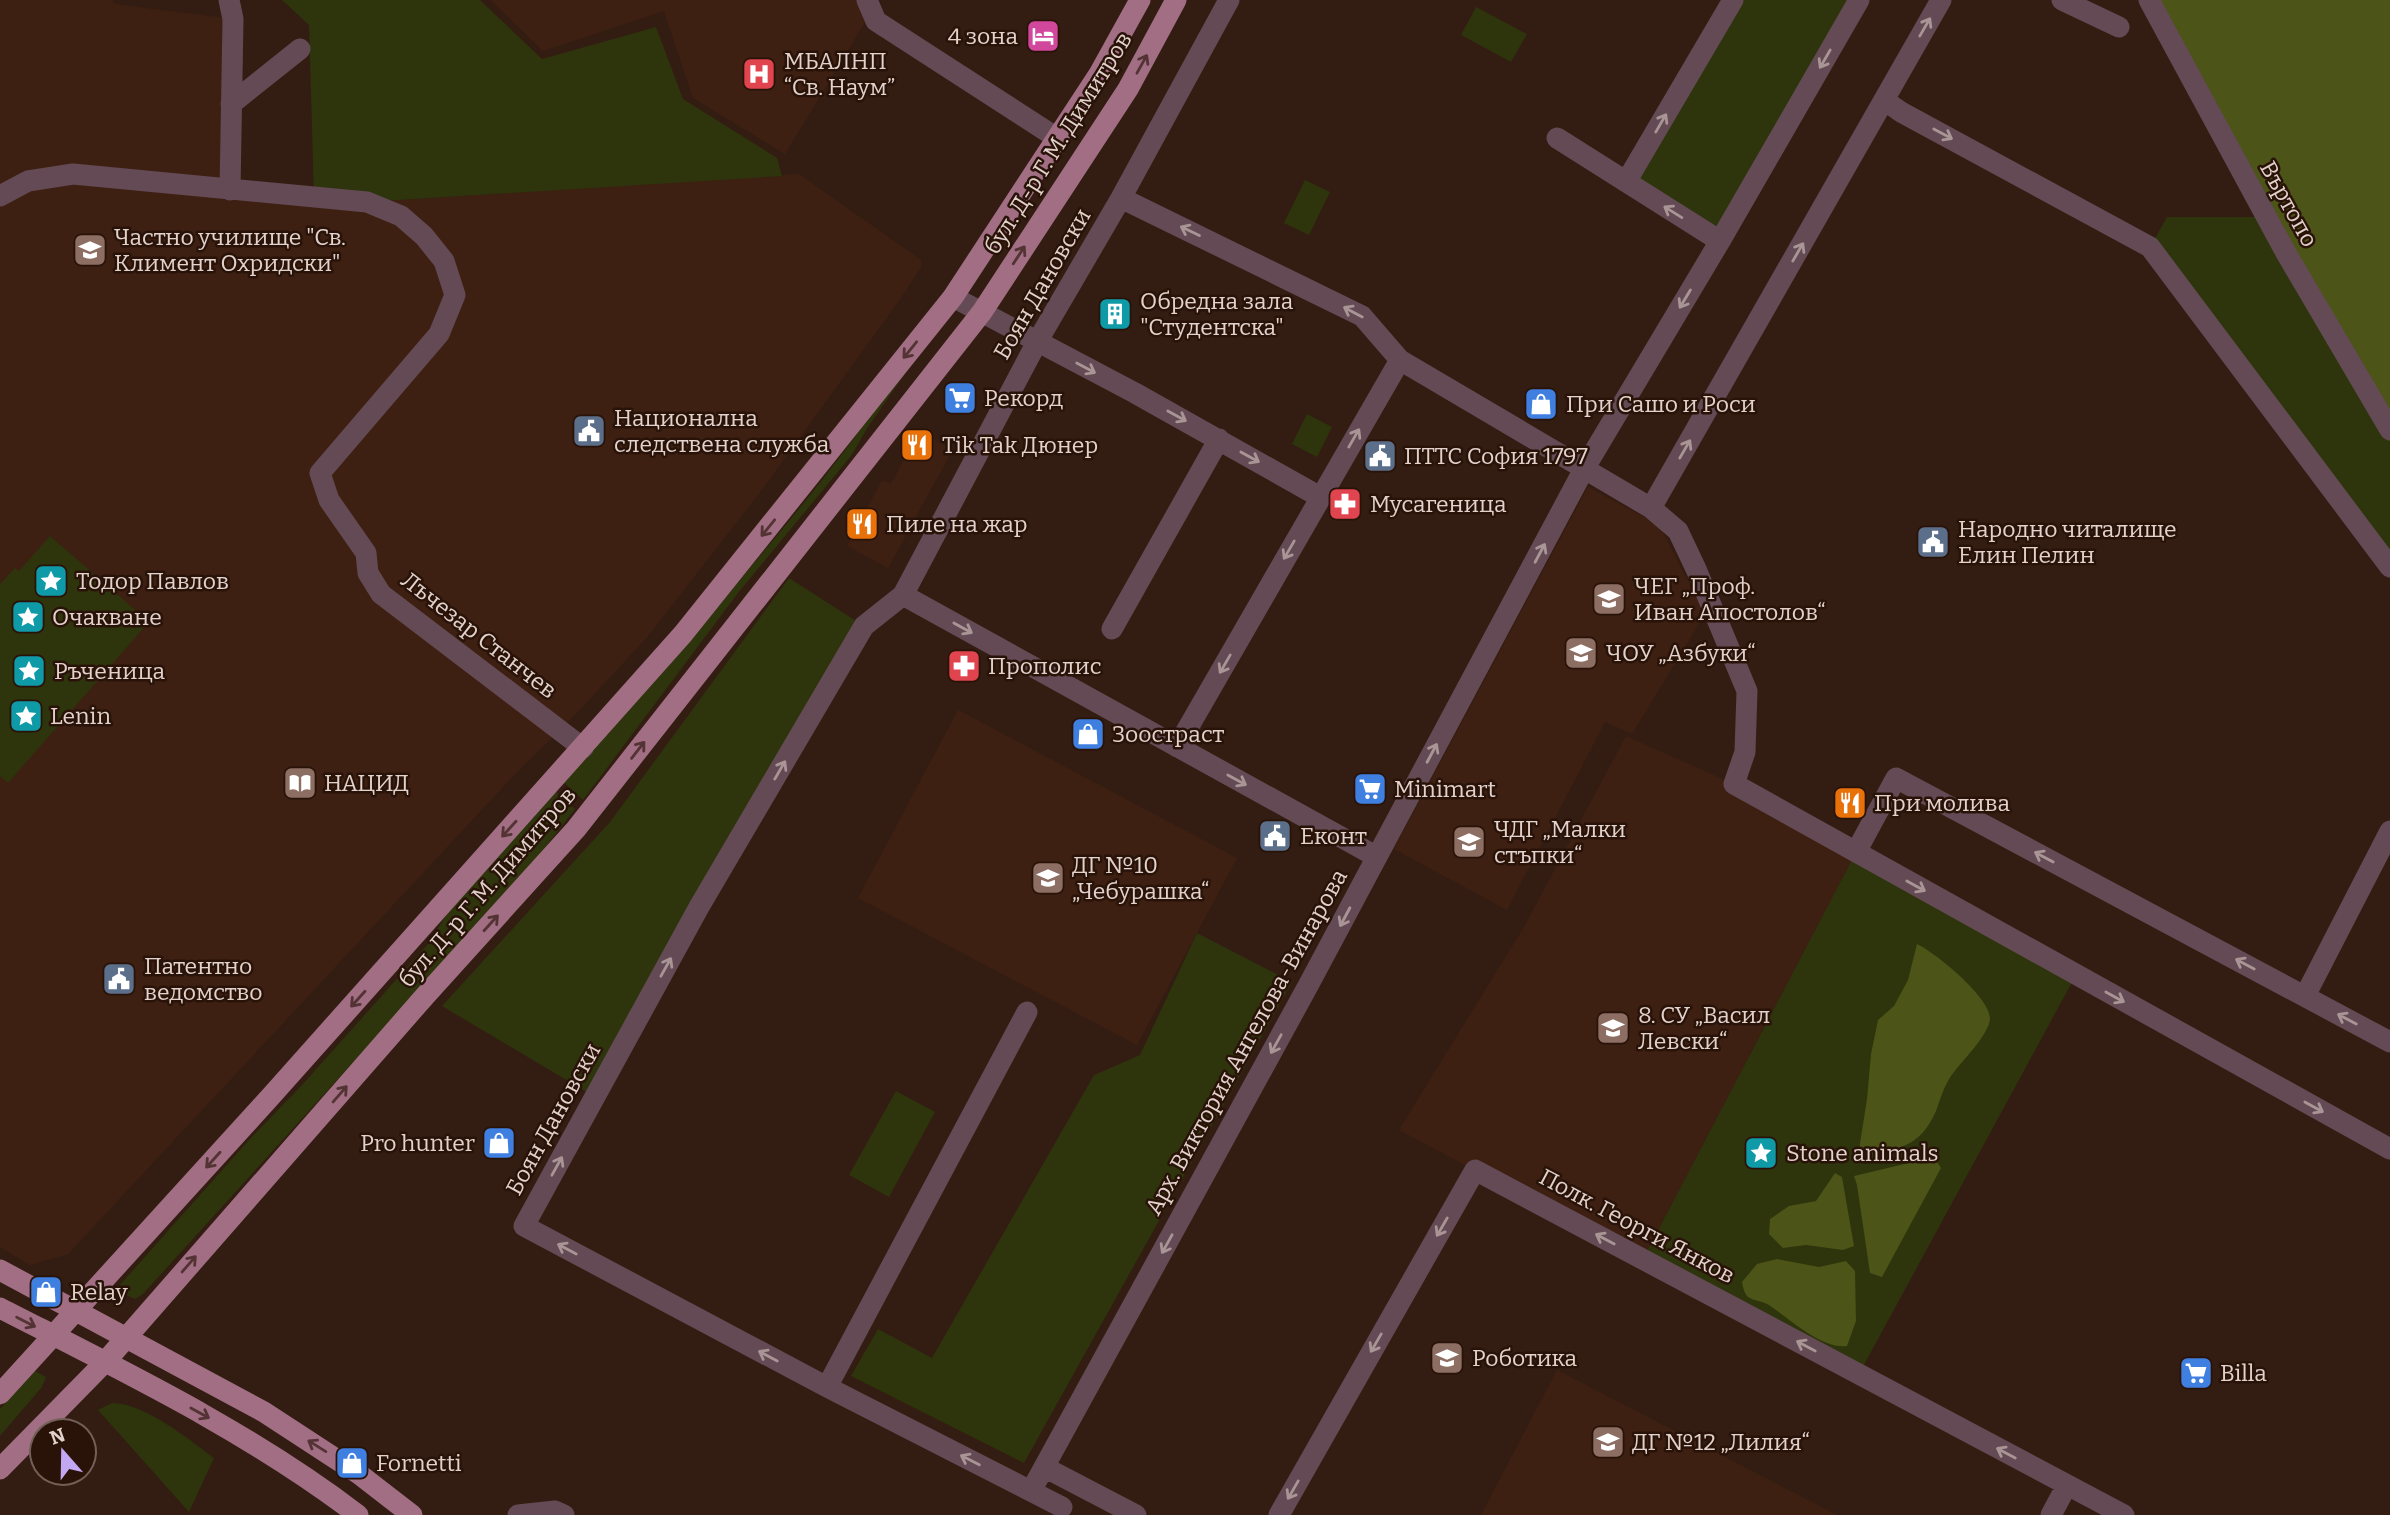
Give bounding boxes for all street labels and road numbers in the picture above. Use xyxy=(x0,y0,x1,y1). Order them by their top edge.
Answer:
street label: бул. Д-р Г. М. Димитров xyxy=(978,27,1138,259)
street label: Въртопо xyxy=(2254,156,2324,252)
street label: Боян Дановски xyxy=(988,204,1096,364)
street label: Лъчезар Станчев xyxy=(396,566,562,704)
street label: бул. Д-р Г. М. Димитров xyxy=(392,781,582,993)
street label: Арх. Виктория Ангелова-Винарова xyxy=(1139,864,1353,1220)
street label: Боян Дановски xyxy=(500,1038,606,1200)
street label: Полк. Георги Янков xyxy=(1535,1163,1739,1289)

